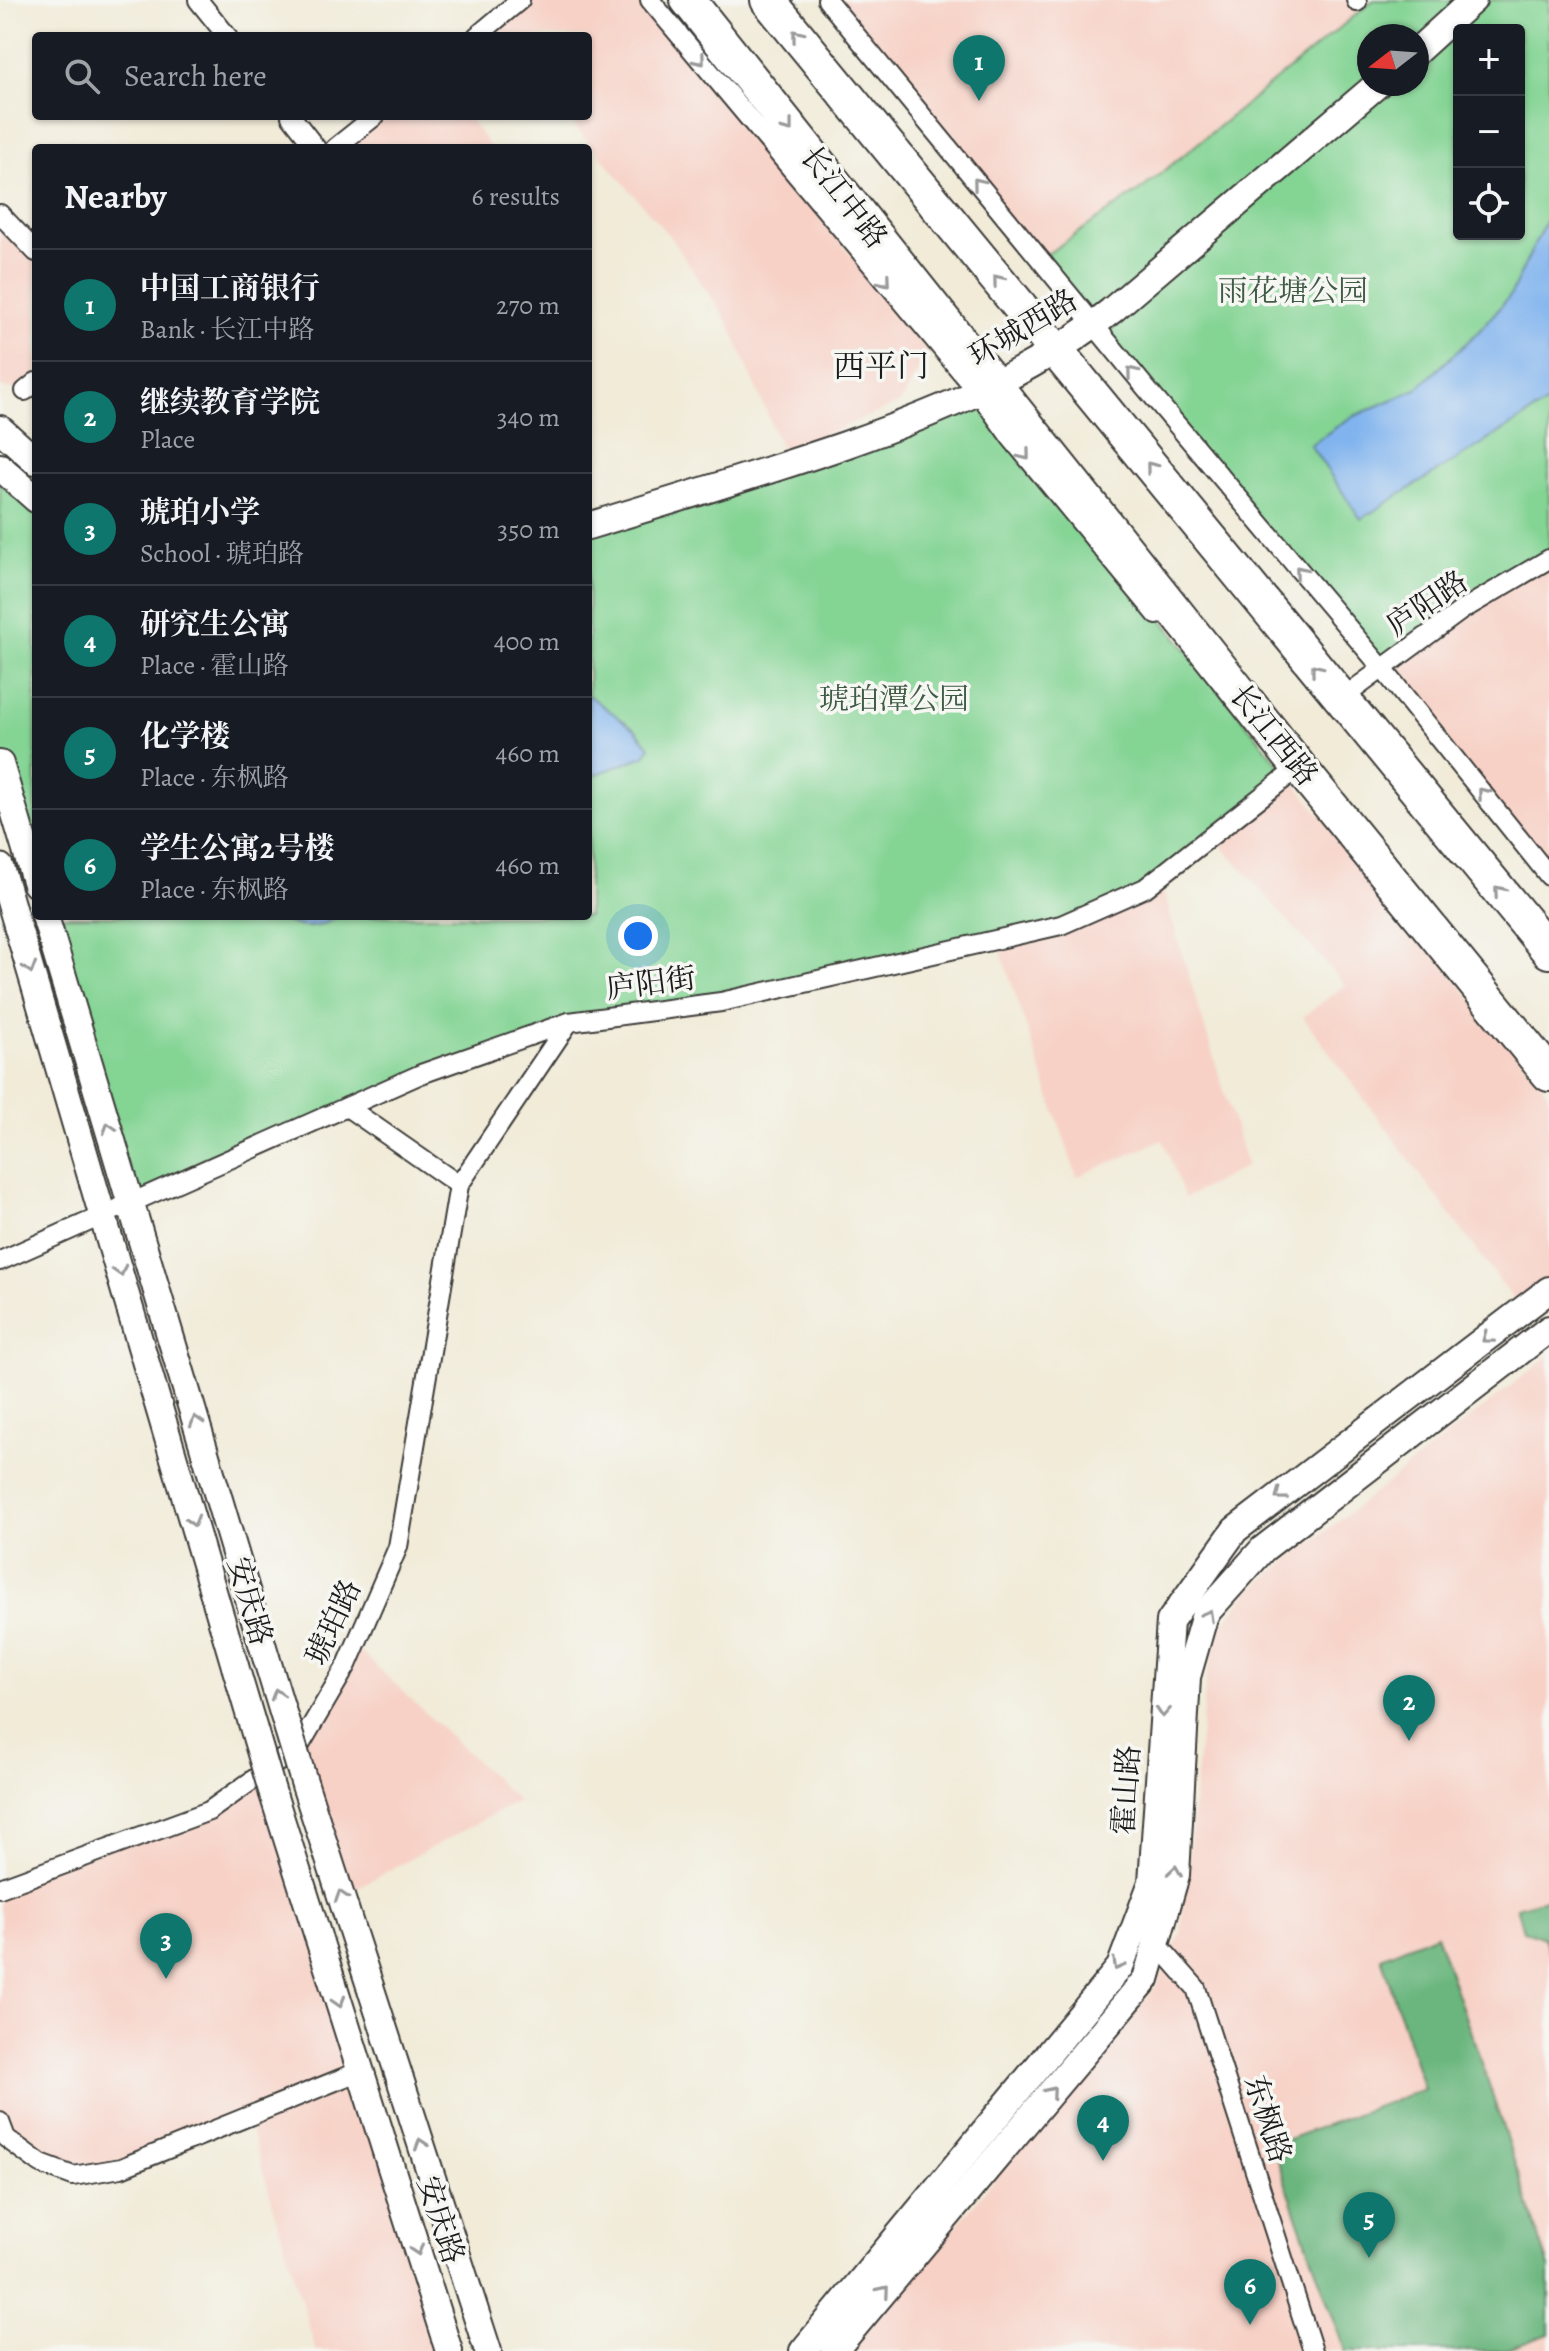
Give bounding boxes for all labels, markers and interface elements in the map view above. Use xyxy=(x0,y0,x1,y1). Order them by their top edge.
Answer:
north arrow xyxy=(1357,24,1429,96)
map controls xyxy=(1453,24,1525,240)
button: + xyxy=(1453,24,1525,96)
one-way arrow xyxy=(792,30,807,45)
search box xyxy=(32,32,592,120)
pin: 1 xyxy=(953,35,1005,101)
one-way arrow xyxy=(690,51,705,65)
icon: search xyxy=(60,54,104,98)
text: Search here xyxy=(124,56,267,96)
button: − xyxy=(1453,96,1525,168)
one-way arrow xyxy=(779,118,793,133)
street label: 长江中路 xyxy=(791,137,897,257)
button: locate xyxy=(1453,168,1525,240)
text: Nearby xyxy=(64,173,167,220)
one-way arrow xyxy=(973,178,988,193)
text: 6 results xyxy=(472,179,560,214)
text: 中国工商银行 xyxy=(140,268,320,308)
park label: 雨花塘公园 xyxy=(1218,271,1368,311)
one-way arrow xyxy=(875,272,890,286)
one-way arrow xyxy=(993,274,1008,289)
street label: 环城西路 xyxy=(961,280,1085,376)
text: 1 xyxy=(85,288,95,323)
text: 270 m xyxy=(496,288,560,323)
text: Bank · 长江中路 xyxy=(140,312,314,347)
district label: 西平门 xyxy=(833,344,929,388)
one-way arrow xyxy=(1127,366,1142,381)
text: 继续教育学院 xyxy=(140,382,320,422)
text: 2 xyxy=(84,400,96,435)
text: 340 m xyxy=(497,400,560,435)
text: Place xyxy=(140,422,195,457)
one-way arrow xyxy=(1015,445,1030,460)
one-way arrow xyxy=(1147,461,1161,476)
text: 琥珀小学 xyxy=(140,492,260,532)
text: 3 xyxy=(84,512,96,547)
text: 350 m xyxy=(497,512,560,547)
text: School · 琥珀路 xyxy=(140,536,304,571)
street label: 庐阳路 xyxy=(1379,561,1475,645)
one-way arrow xyxy=(1295,565,1310,580)
text: 研究生公寓 xyxy=(140,604,290,644)
text: 4 xyxy=(84,624,96,659)
text: 400 m xyxy=(494,624,560,659)
text: Place · 霍山路 xyxy=(140,648,289,683)
one-way arrow xyxy=(1311,663,1326,678)
street label: 长江西路 xyxy=(1221,676,1327,794)
park label: 琥珀潭公园 xyxy=(819,679,969,719)
text: 化学楼 xyxy=(140,716,230,756)
text: 5 xyxy=(84,736,96,771)
text: 460 m xyxy=(496,736,560,771)
text: Place · 东枫路 xyxy=(140,760,289,795)
one-way arrow xyxy=(1478,787,1492,802)
text: 学生公寓2号楼 xyxy=(140,828,335,868)
text: 6 xyxy=(84,848,96,883)
text: 460 m xyxy=(496,848,560,883)
text: Place · 东枫路 xyxy=(140,872,289,907)
one-way arrow xyxy=(1494,886,1509,900)
your location xyxy=(618,916,658,956)
street label: 庐阳街 xyxy=(604,958,698,1008)
one-way arrow xyxy=(21,961,37,975)
one-way arrow xyxy=(102,1121,118,1135)
one-way arrow xyxy=(111,1264,127,1278)
one-way arrow xyxy=(1481,1328,1496,1342)
one-way arrow xyxy=(189,1414,205,1428)
one-way arrow xyxy=(1275,1486,1289,1500)
one-way arrow xyxy=(184,1513,200,1527)
street label: 安庆路 xyxy=(218,1552,282,1650)
street label: 琥珀路 xyxy=(296,1573,370,1671)
one-way arrow xyxy=(1198,1609,1213,1623)
pin: 2 xyxy=(1383,1675,1435,1741)
one-way arrow xyxy=(270,1688,286,1701)
one-way arrow xyxy=(1155,1706,1172,1719)
street label: 霍山路 xyxy=(1103,1744,1149,1836)
one-way arrow xyxy=(1166,1864,1183,1878)
one-way arrow xyxy=(334,1890,350,1903)
pin: 3 xyxy=(140,1913,192,1979)
one-way arrow xyxy=(1113,1957,1128,1971)
one-way arrow xyxy=(329,1994,345,2008)
street label: 东枫路 xyxy=(1235,2070,1301,2168)
one-way arrow xyxy=(1041,2087,1056,2101)
pin: 4 xyxy=(1077,2095,1129,2161)
one-way arrow xyxy=(414,2137,430,2151)
street label: 安庆路 xyxy=(408,2171,474,2269)
pin: 5 xyxy=(1343,2192,1395,2258)
one-way arrow xyxy=(408,2242,424,2256)
pin: 6 xyxy=(1224,2259,1276,2325)
one-way arrow xyxy=(874,2286,889,2301)

